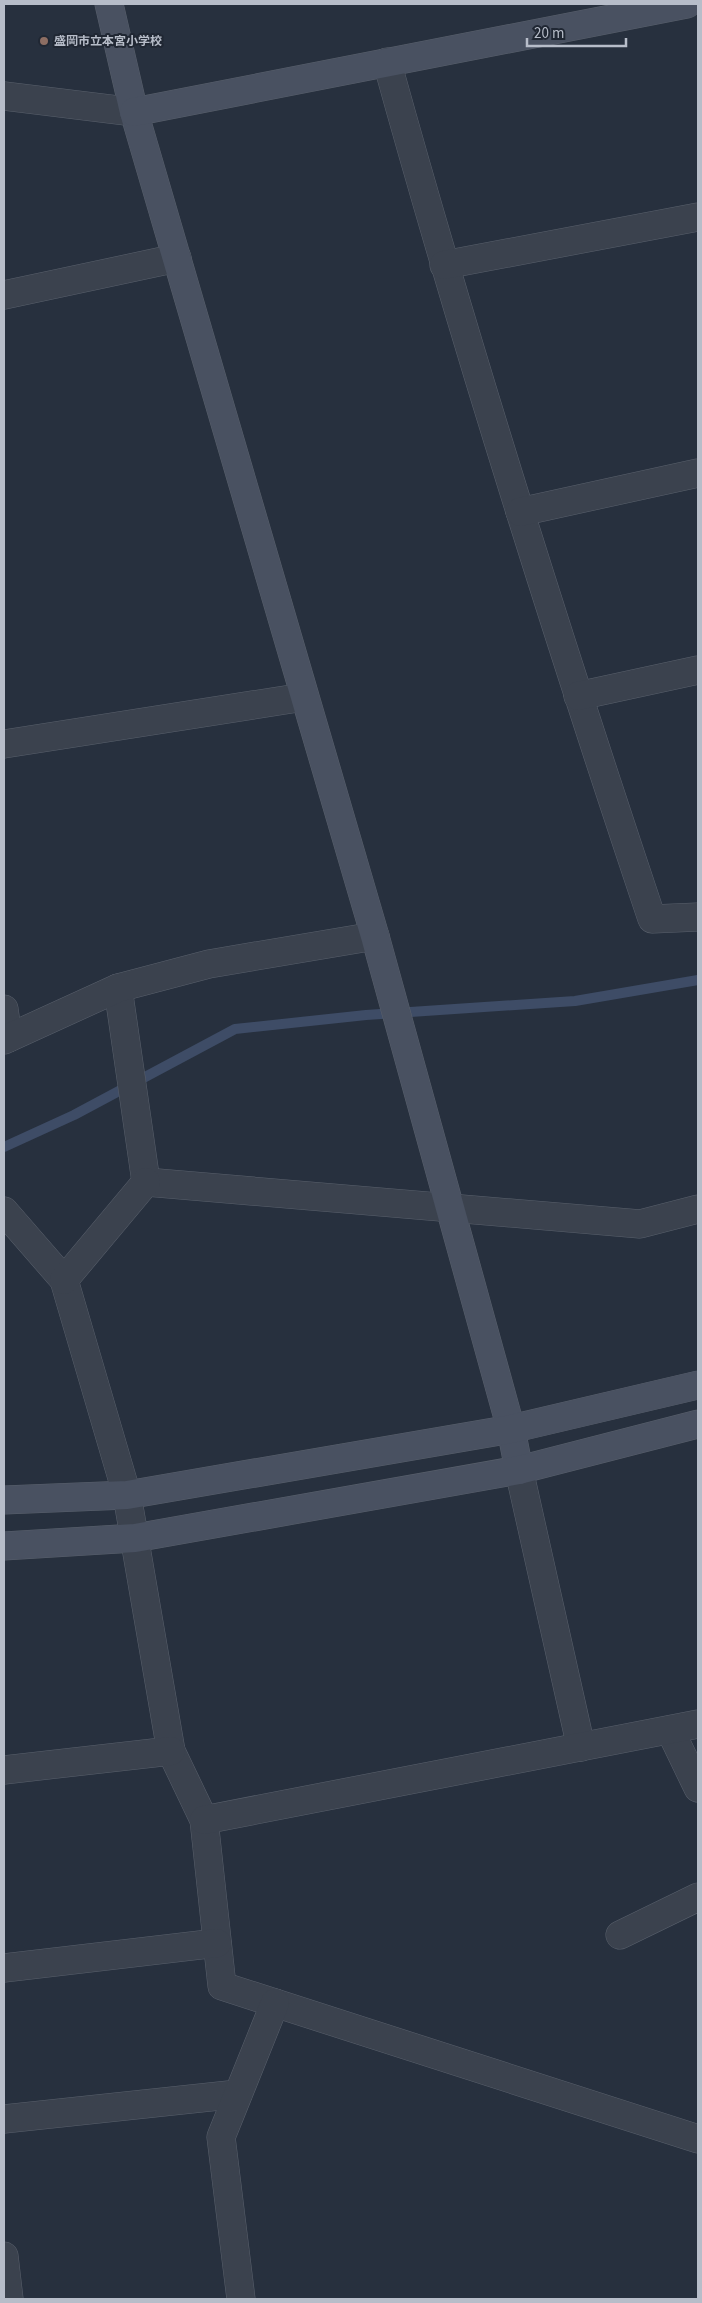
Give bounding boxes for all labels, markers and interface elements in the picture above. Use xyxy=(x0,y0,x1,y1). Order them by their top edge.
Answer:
scale bar xyxy=(527,15,626,47)
text: 20 m xyxy=(534,23,564,44)
place label: 盛岡市立本宮小学校 xyxy=(54,33,162,50)
marker: 盛岡市立本宮小学校 xyxy=(38,35,50,47)

